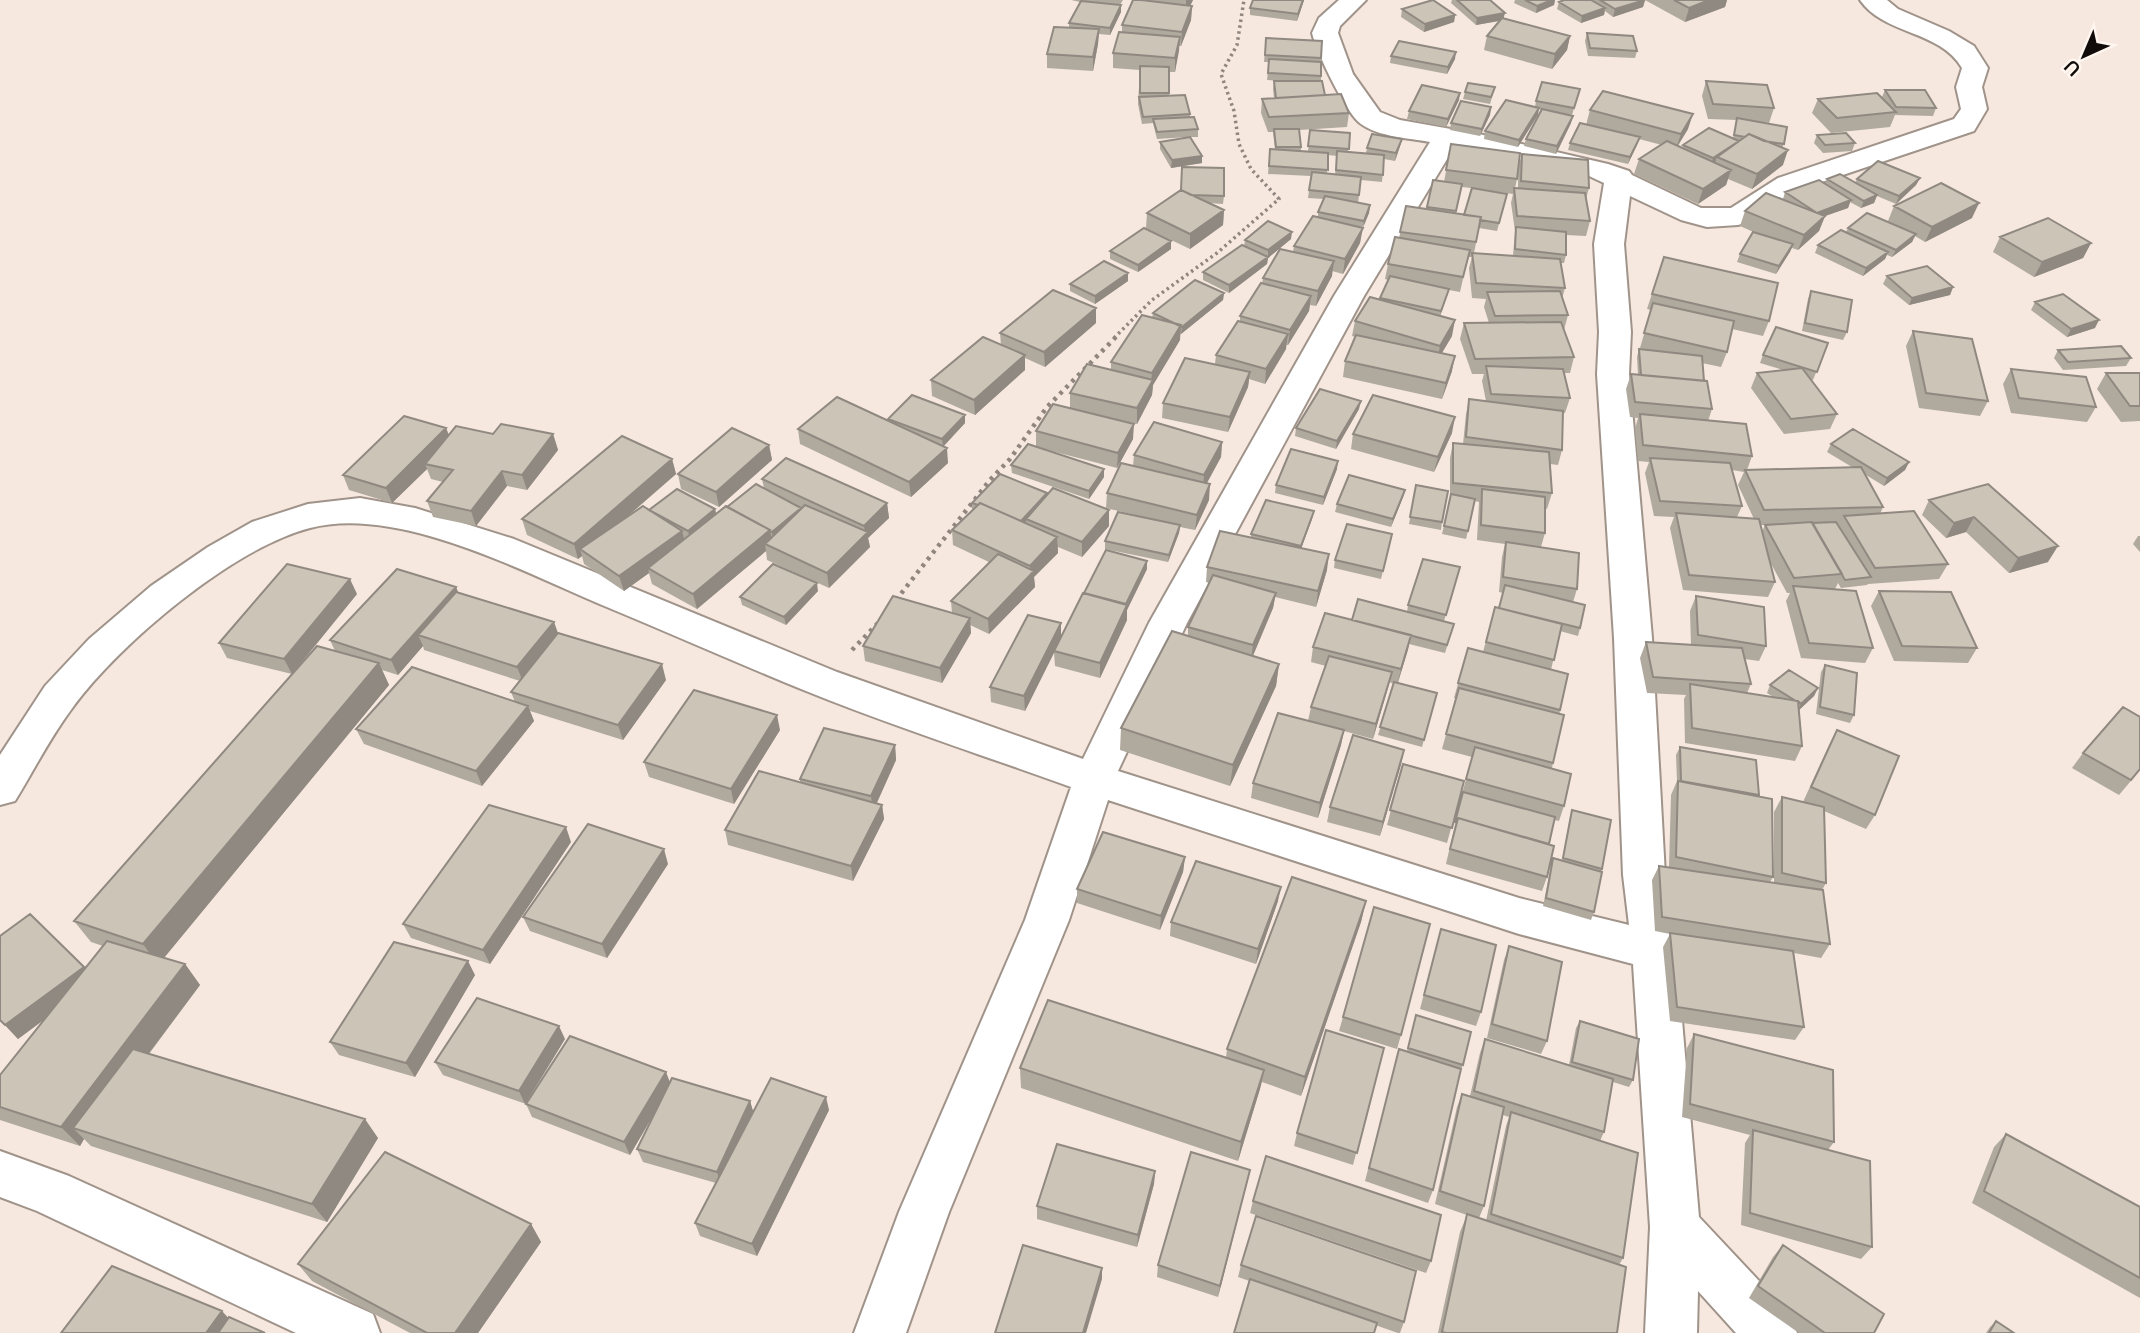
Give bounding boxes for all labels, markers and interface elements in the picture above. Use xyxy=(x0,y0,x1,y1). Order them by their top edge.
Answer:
north arrow xyxy=(2049,21,2119,91)
text: U xyxy=(2059,53,2087,82)

